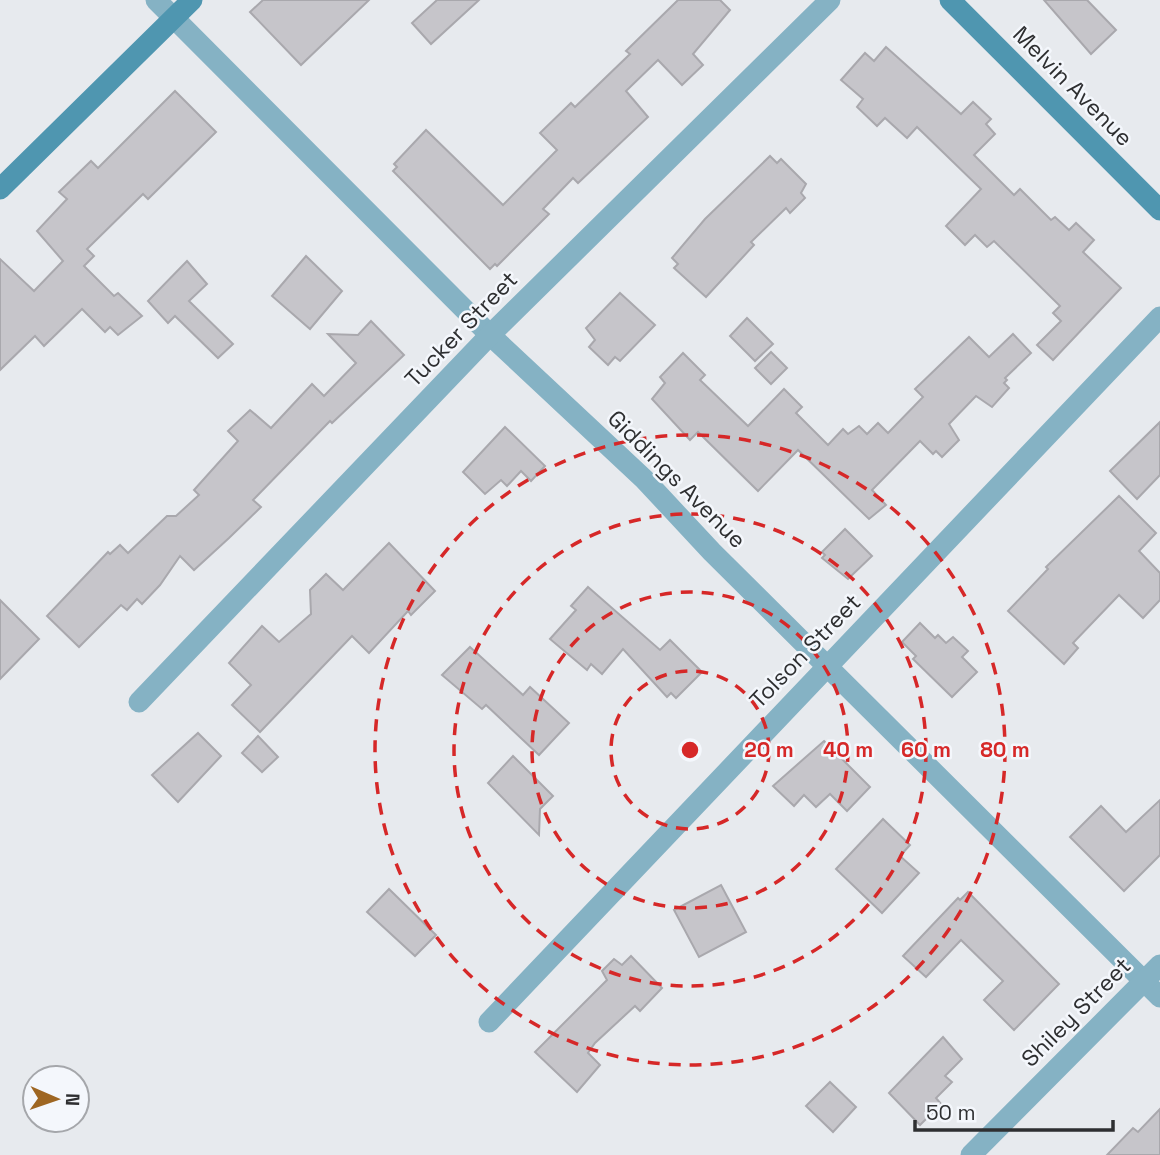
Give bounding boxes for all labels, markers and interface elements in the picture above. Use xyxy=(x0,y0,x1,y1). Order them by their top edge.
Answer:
street label: Melvin Avenue xyxy=(1006,19,1140,153)
street label: Tucker Street xyxy=(398,265,524,393)
street label: Giddings Avenue xyxy=(601,403,753,555)
street label: Tolson Street xyxy=(743,587,867,715)
text: 20 m xyxy=(744,736,794,763)
text: 40 m xyxy=(823,736,873,763)
text: 60 m xyxy=(901,736,951,763)
text: 80 m xyxy=(980,736,1030,763)
centre of rings xyxy=(678,738,702,762)
street label: Shiley Street xyxy=(1015,951,1137,1073)
north arrow xyxy=(21,1064,91,1134)
scale bar xyxy=(915,1088,1113,1132)
text: N xyxy=(60,1093,85,1106)
text: 50 m xyxy=(926,1099,976,1126)

